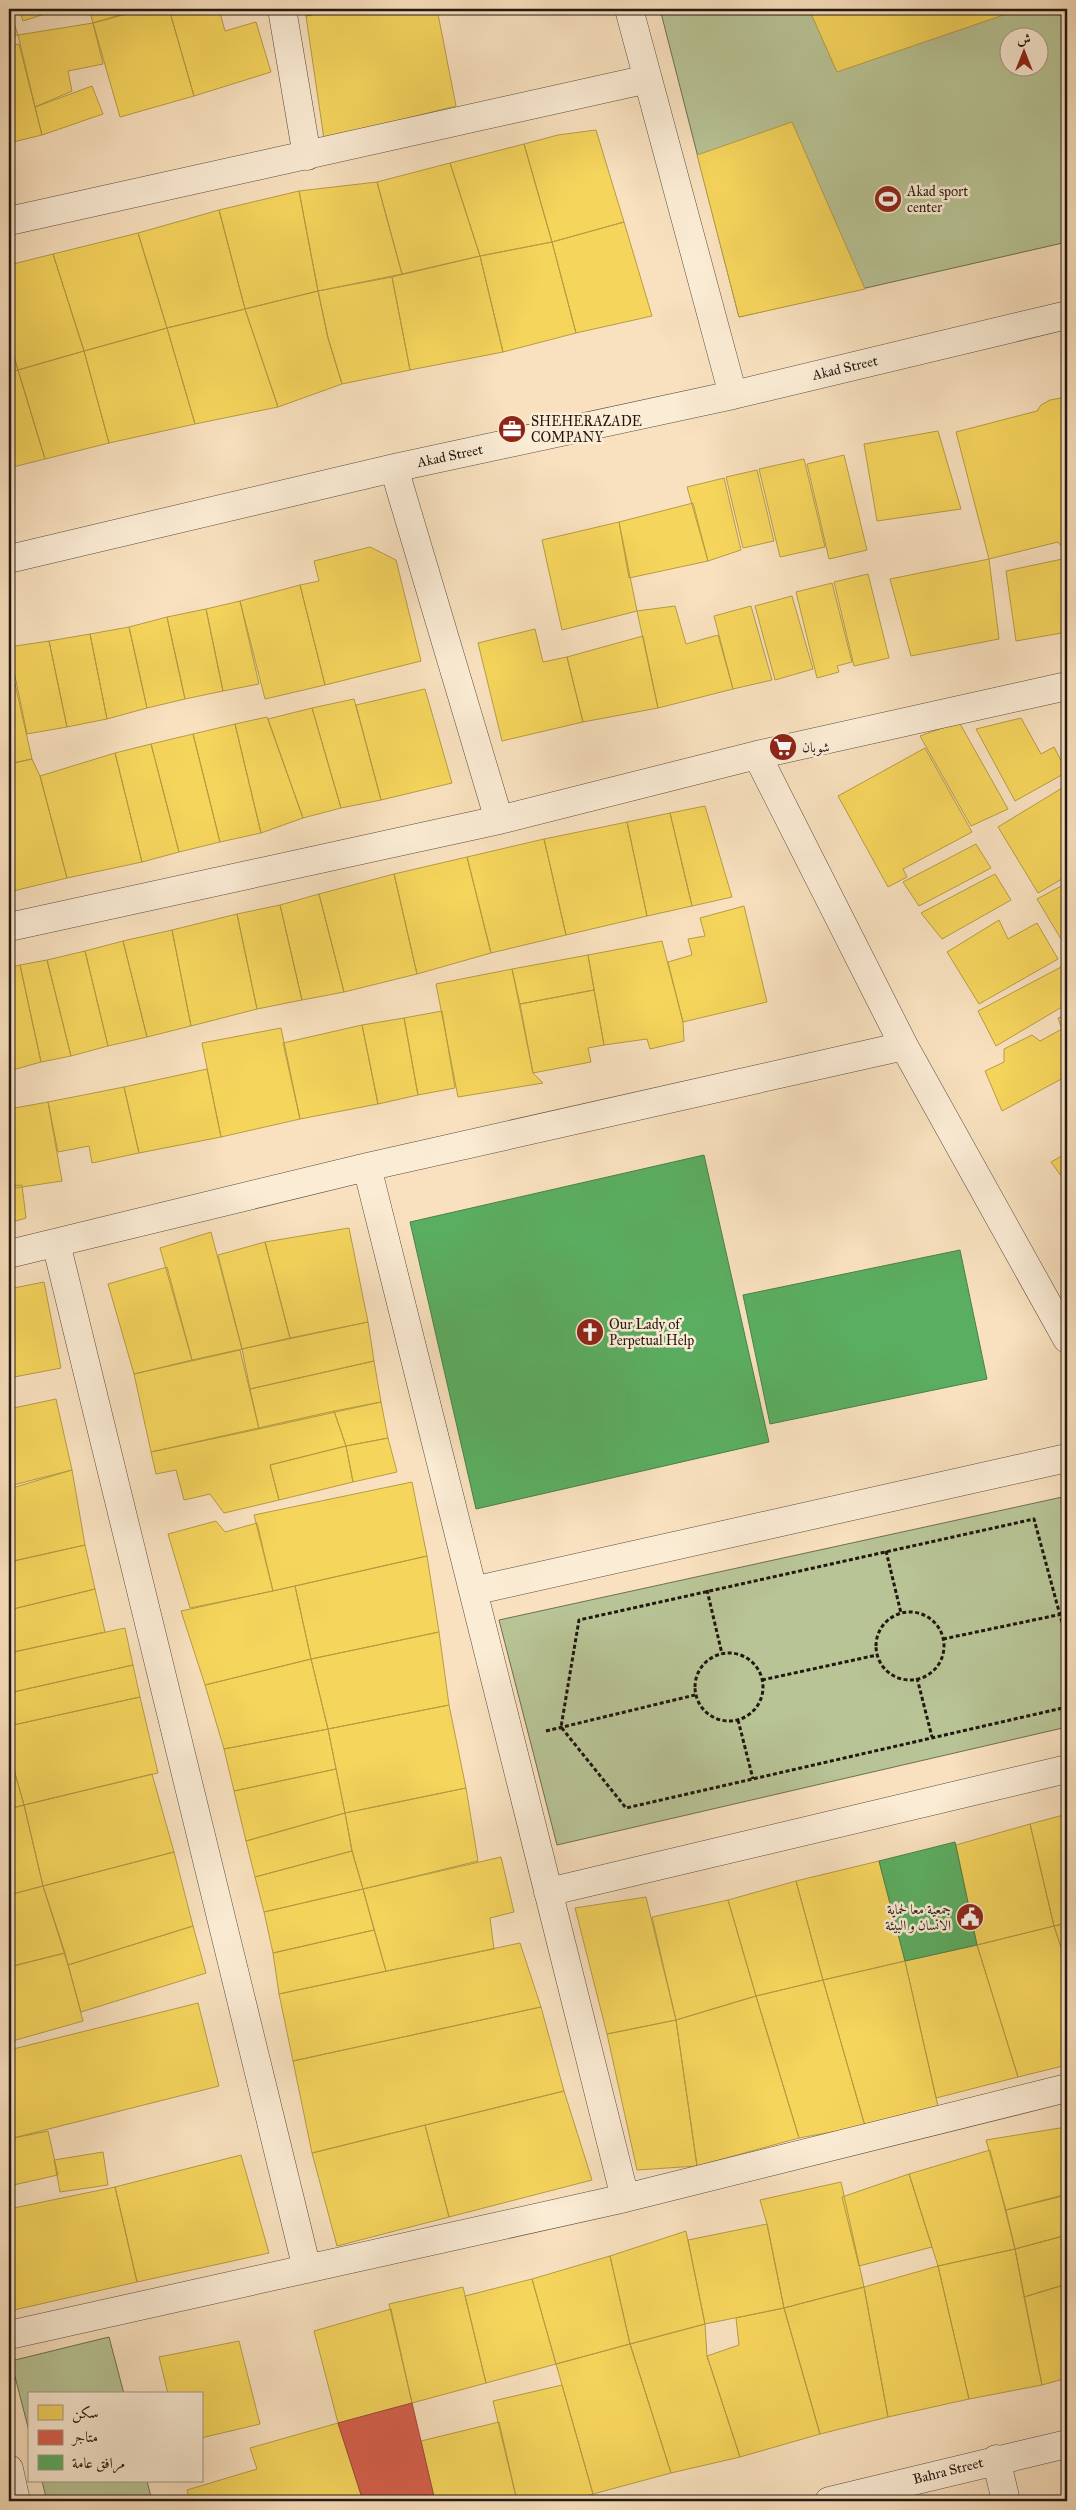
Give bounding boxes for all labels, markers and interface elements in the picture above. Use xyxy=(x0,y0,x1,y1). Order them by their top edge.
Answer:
north arrow xyxy=(998,28,1048,78)
text: ش xyxy=(1017,31,1031,48)
place label: Akad sport center xyxy=(906,183,968,216)
sports icon: Akad sport center xyxy=(873,184,903,214)
street label: Akad Street xyxy=(810,352,879,384)
place label: SHEHERAZADE COMPANY xyxy=(531,413,642,446)
office icon: SHEHERAZADE COMPANY xyxy=(497,414,527,444)
street label: Akad Street xyxy=(415,441,484,471)
supermarket icon: شوبان xyxy=(768,732,798,762)
place label: شوبان xyxy=(802,739,830,756)
place label: Our Lady of Perpetual Help xyxy=(609,1316,694,1349)
church icon: Our Lady of Perpetual Help xyxy=(575,1317,605,1347)
place label: جمعية معا لحماية الانسان و البيئة xyxy=(885,1901,951,1934)
public building icon: جمعية معا لحماية الانسان و البيئة xyxy=(955,1902,985,1932)
legend xyxy=(28,2392,202,2482)
text: سكن xyxy=(72,2404,99,2423)
text: متاجر xyxy=(70,2428,98,2446)
text: مرافق عامة xyxy=(72,2454,125,2474)
street label: Bahra Street xyxy=(911,2454,985,2488)

